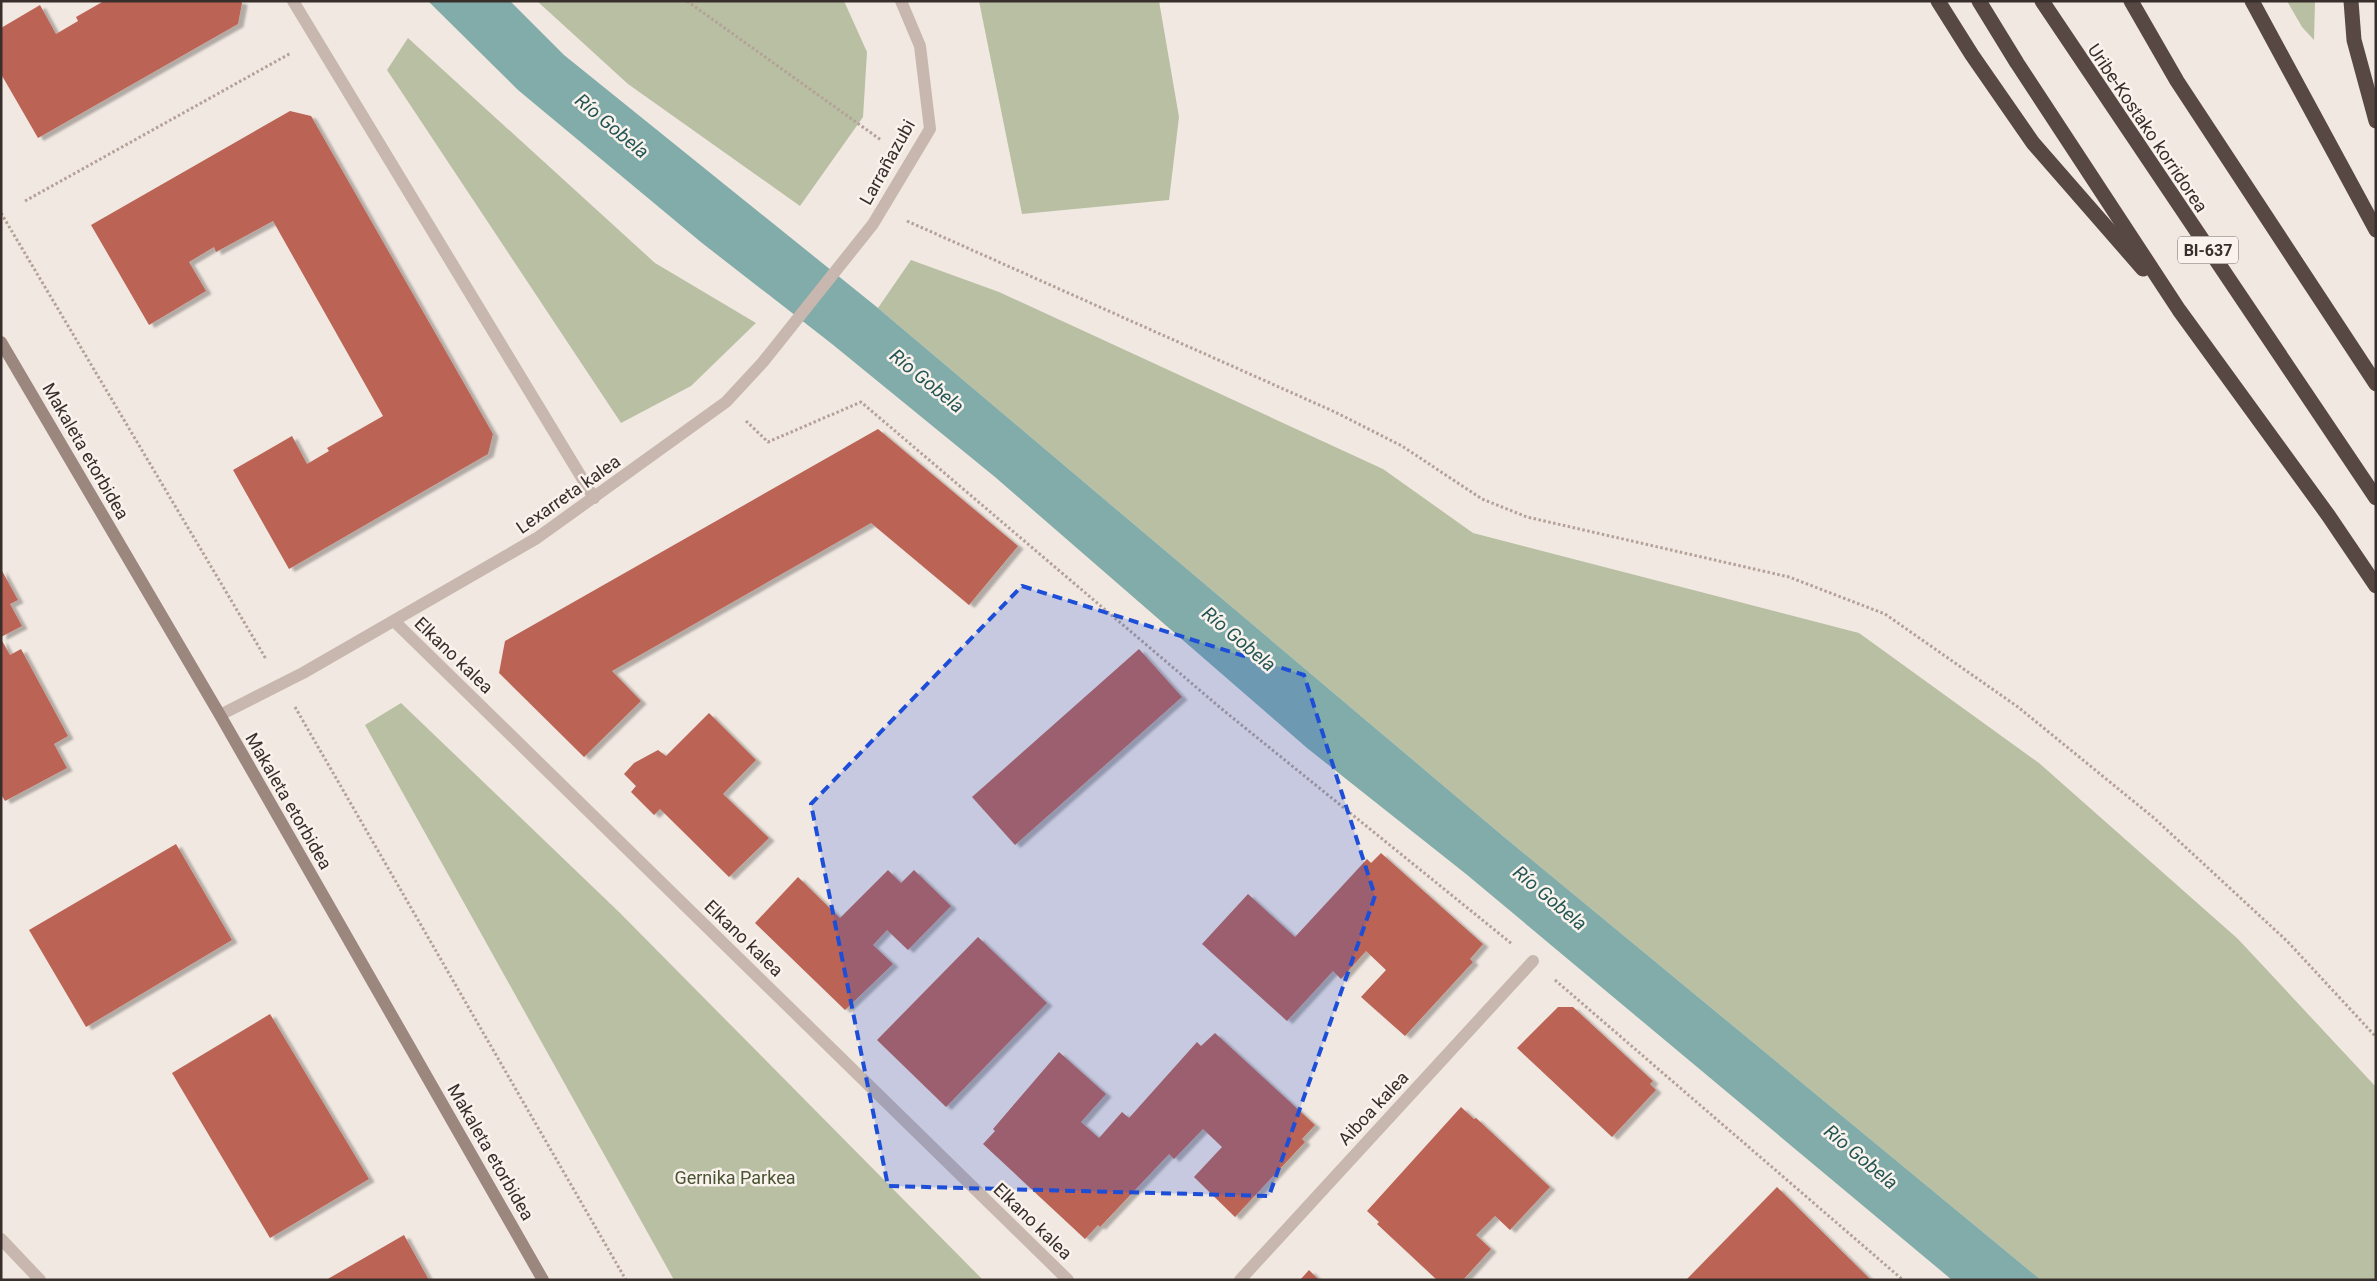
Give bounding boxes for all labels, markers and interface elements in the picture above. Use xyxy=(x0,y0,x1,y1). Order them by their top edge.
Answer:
street label: Uribe-Kostako korridorea xyxy=(2084,40,2212,216)
water label: Río Gobela xyxy=(571,89,653,163)
street label: Larrañazubi xyxy=(855,116,919,208)
road number: BI-637 xyxy=(2178,236,2238,264)
water label: Río Gobela xyxy=(885,344,969,418)
street label: Makaleta etorbidea xyxy=(38,379,134,523)
street label: Lexarreta kalea xyxy=(512,450,624,538)
water label: Río Gobela xyxy=(1198,602,1280,676)
street label: Elkano kalea xyxy=(410,612,498,698)
street label: Makaleta etorbidea xyxy=(241,729,337,873)
water label: Río Gobela xyxy=(1509,861,1591,935)
street label: Elkano kalea xyxy=(700,895,788,981)
street label: Aiboa kalea xyxy=(1333,1067,1413,1149)
street label: Makaleta etorbidea xyxy=(443,1080,539,1224)
water label: Río Gobela xyxy=(1820,1120,1902,1194)
park label: Gernika Parkea xyxy=(674,1167,796,1188)
street label: Elkano kalea xyxy=(989,1178,1077,1264)

